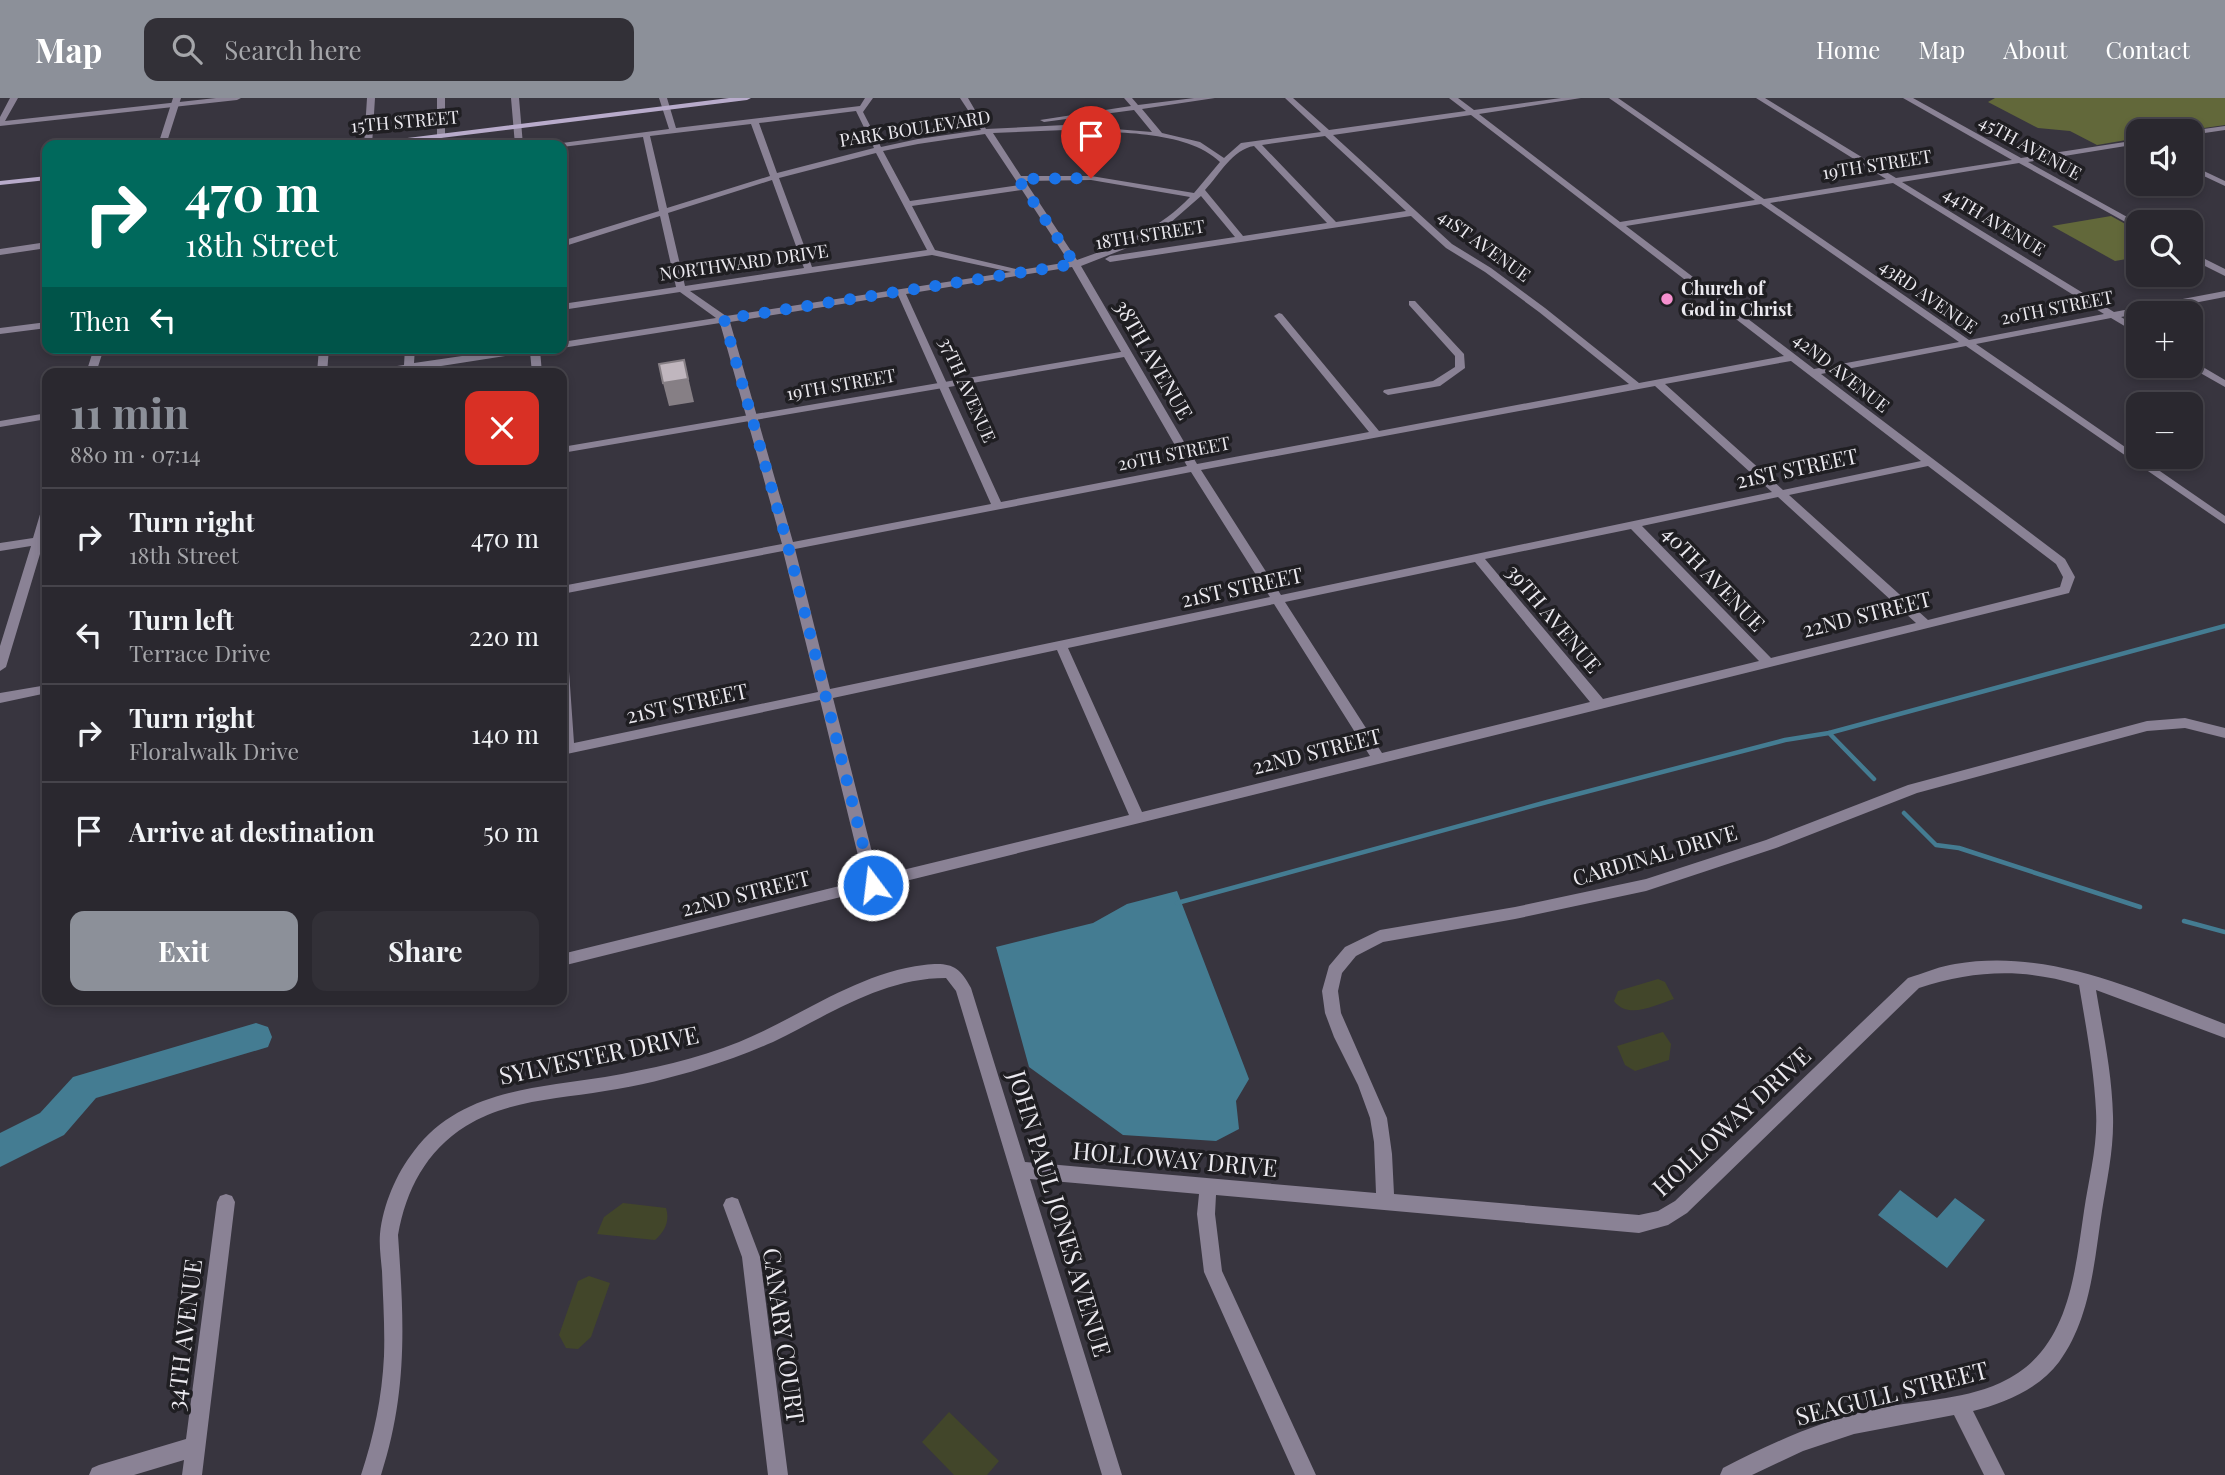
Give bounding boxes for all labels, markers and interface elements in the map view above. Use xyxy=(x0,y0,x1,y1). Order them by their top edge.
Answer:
search box xyxy=(144,18,634,81)
text: Map xyxy=(35,27,102,71)
icon: search xyxy=(168,30,206,68)
text: Search here xyxy=(224,32,362,67)
text: Home xyxy=(1816,33,1880,65)
text: Map xyxy=(1918,33,1965,65)
text: About xyxy=(2003,33,2067,65)
text: Contact xyxy=(2105,33,2190,65)
street label: 15TH STREET xyxy=(350,104,460,138)
street label: PARK BOULEVARD xyxy=(837,104,992,152)
pin xyxy=(1061,106,1121,178)
street label: 45TH AVENUE xyxy=(1975,109,2086,185)
icon: arrive xyxy=(1072,117,1110,155)
map controls xyxy=(2126,119,2203,469)
button: sound xyxy=(2126,119,2203,196)
street label: 19TH STREET xyxy=(1820,143,1933,185)
text: 470 m xyxy=(185,159,320,224)
icon: right xyxy=(70,168,161,259)
street label: 44TH AVENUE xyxy=(1939,181,2050,261)
street label: 41ST AVENUE xyxy=(1434,204,1536,287)
button: search xyxy=(2126,210,2203,287)
street label: 18TH STREET xyxy=(1093,213,1207,255)
text: 18th Street xyxy=(185,222,338,265)
street label: NORTHWARD DRIVE xyxy=(658,238,830,286)
street label: 43RD AVENUE xyxy=(1875,254,1982,339)
place label: Church of God in Christ xyxy=(1681,276,1793,321)
street label: 20TH STREET xyxy=(1998,284,2115,330)
marker: Church of God in Christ xyxy=(1659,291,1675,307)
street label: 38TH AVENUE xyxy=(1109,294,1200,424)
icon: left xyxy=(144,301,182,339)
button: + xyxy=(2126,301,2203,378)
text: Then xyxy=(70,303,130,338)
street label: 42ND AVENUE xyxy=(1789,327,1895,417)
street label: 37TH AVENUE xyxy=(934,333,1002,446)
street label: 19TH STREET xyxy=(784,363,897,405)
text: 11 min xyxy=(70,384,189,440)
button: close xyxy=(465,391,539,465)
button: − xyxy=(2126,392,2203,469)
street label: 20TH STREET xyxy=(1115,430,1232,476)
text: 880 m · 07:14 xyxy=(70,438,201,469)
street label: 21ST STREET xyxy=(1733,441,1860,494)
text: Turn right xyxy=(129,504,255,539)
icon: right xyxy=(70,518,108,556)
street label: 40TH AVENUE xyxy=(1657,519,1772,636)
text: 470 m xyxy=(471,520,539,555)
text: 18th Street xyxy=(129,539,239,570)
street label: 39TH AVENUE xyxy=(1501,557,1608,678)
street label: 21ST STREET xyxy=(1178,560,1305,613)
street label: 22ND STREET xyxy=(1799,584,1934,643)
text: Turn left xyxy=(129,602,234,637)
icon: left xyxy=(70,616,108,654)
text: 220 m xyxy=(469,618,539,653)
text: Terrace Drive xyxy=(129,637,271,668)
street label: 21ST STREET xyxy=(623,676,750,729)
text: Turn right xyxy=(129,700,255,735)
icon: right xyxy=(70,714,108,752)
text: 140 m xyxy=(471,716,539,751)
street label: 22ND STREET xyxy=(1249,721,1384,780)
text: Floralwalk Drive xyxy=(129,735,299,766)
icon: arrive xyxy=(70,812,108,850)
text: Arrive at destination xyxy=(129,814,375,849)
text: 50 m xyxy=(483,814,539,849)
street label: CARDINAL DRIVE xyxy=(1569,817,1740,891)
position arrow xyxy=(836,848,910,922)
street label: 22ND STREET xyxy=(678,863,813,922)
button: Exit xyxy=(70,911,298,991)
button: Share xyxy=(312,911,539,991)
street label: SYLVESTER DRIVE xyxy=(496,1017,701,1091)
street label: HOLLOWAY DRIVE xyxy=(1645,1039,1817,1202)
street label: JOHN PAUL JONES AVENUE xyxy=(1002,1066,1120,1360)
street label: HOLLOWAY DRIVE xyxy=(1071,1133,1279,1183)
street label: CANARY COURT xyxy=(757,1246,813,1426)
street label: 34TH AVENUE xyxy=(158,1257,208,1412)
street label: SEAGULL STREET xyxy=(1792,1353,1991,1431)

